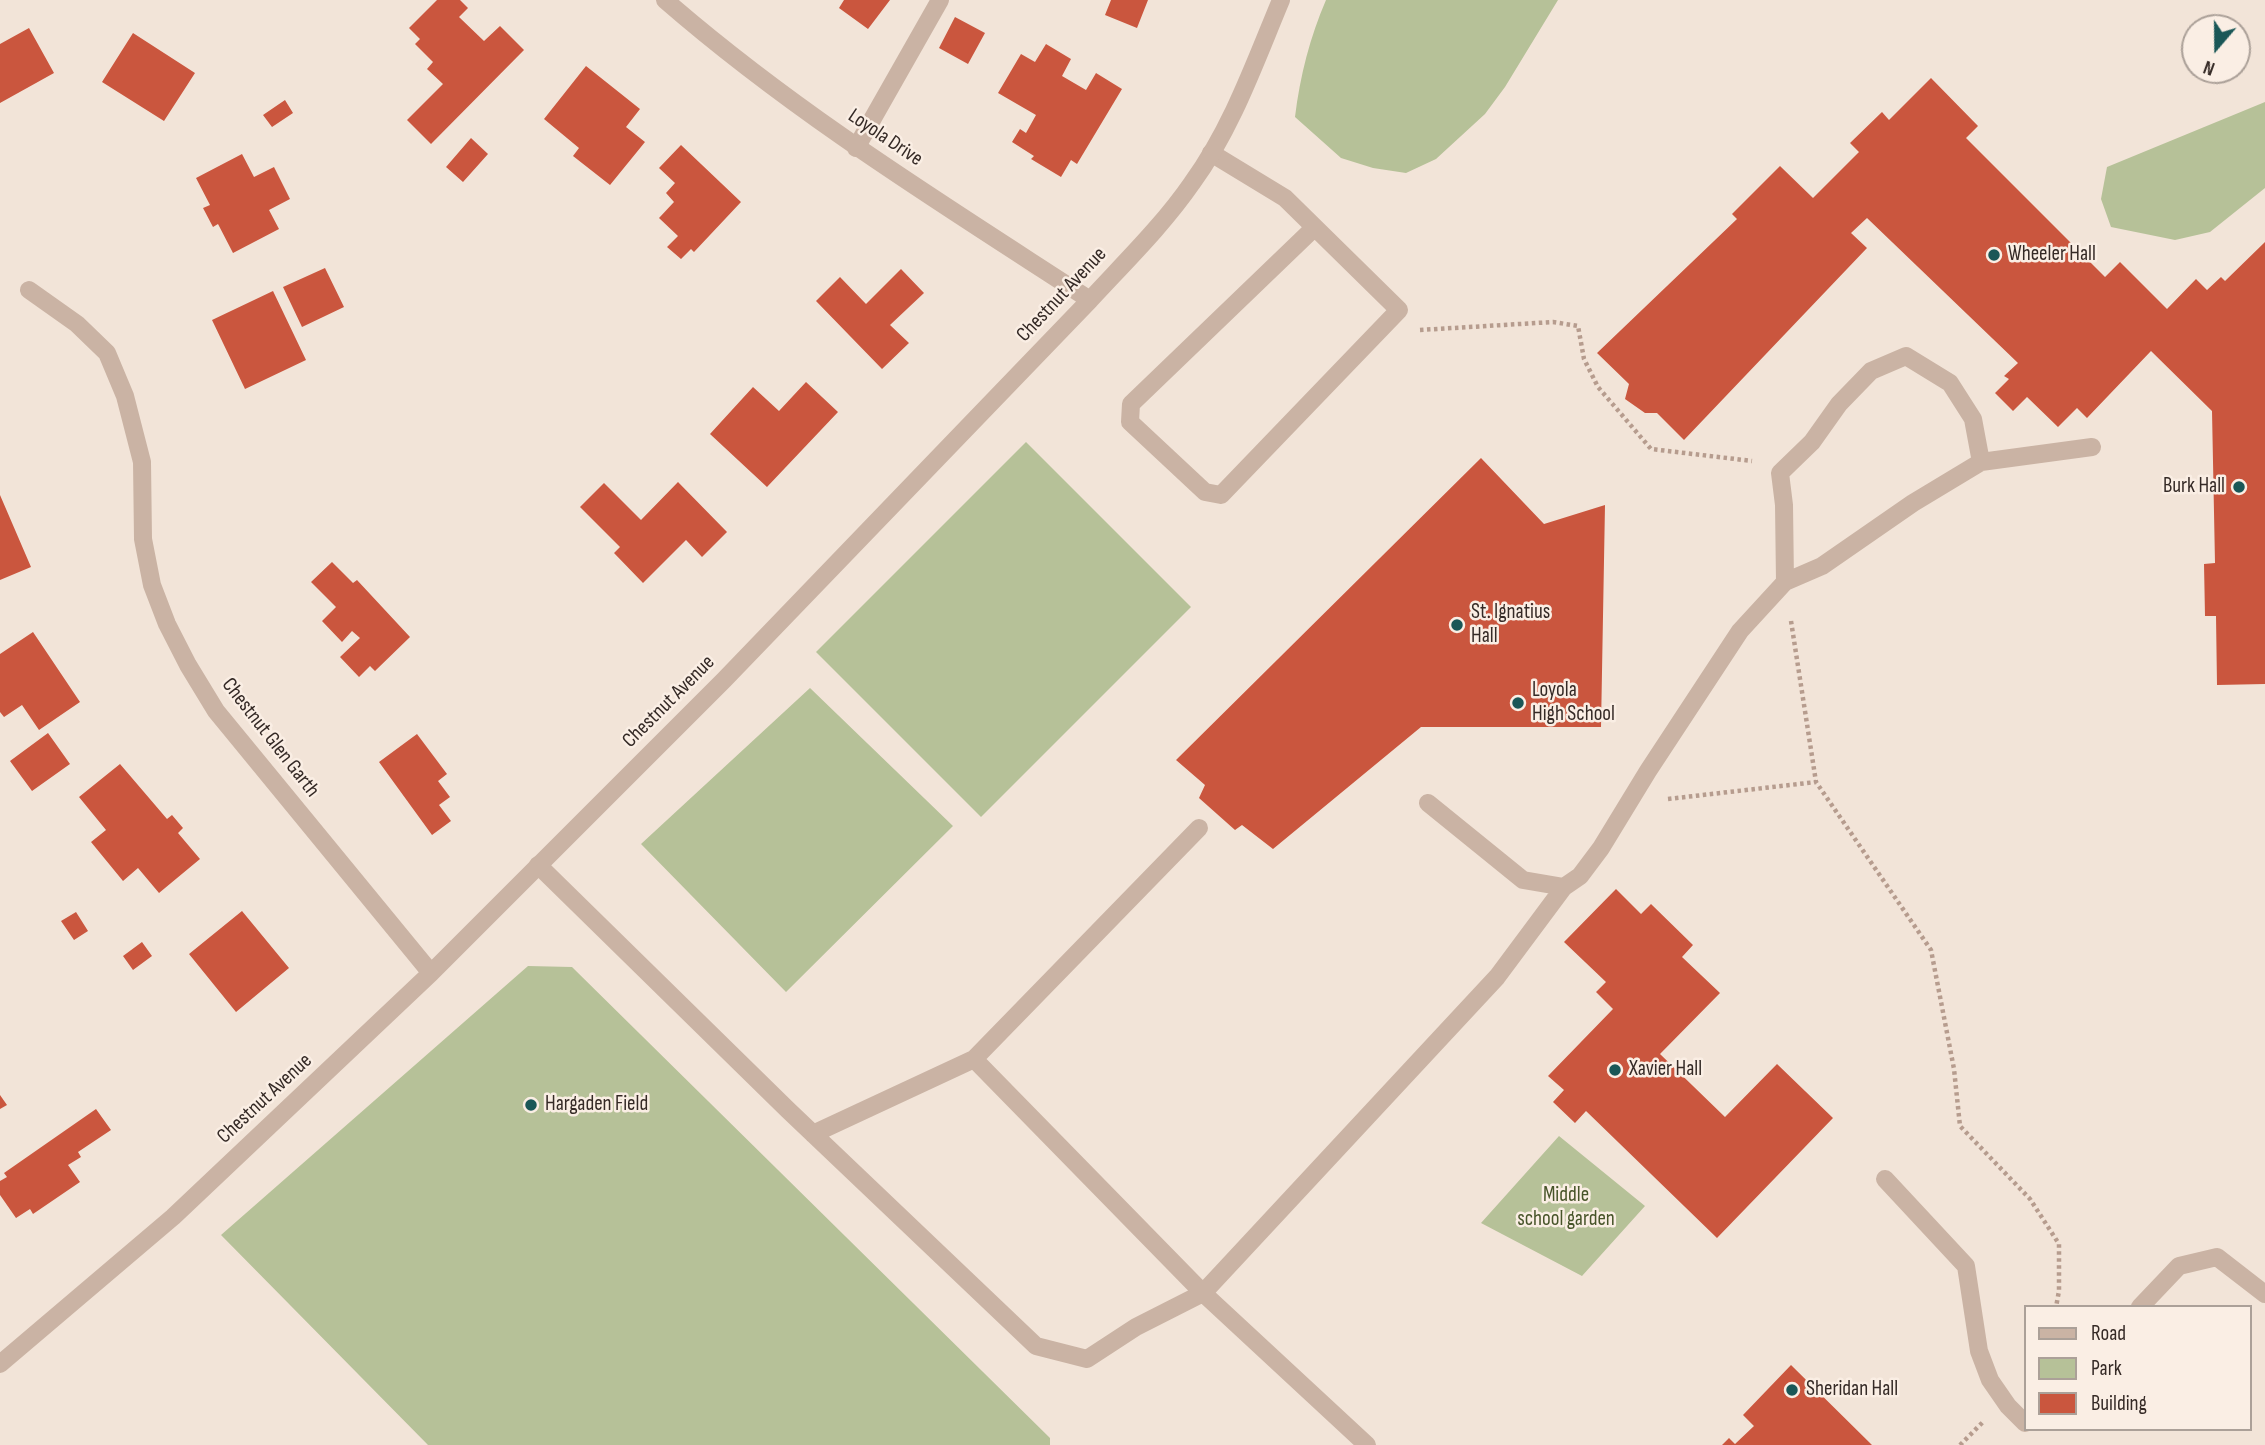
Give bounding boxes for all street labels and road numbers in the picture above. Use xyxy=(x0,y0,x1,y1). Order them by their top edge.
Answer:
street label: Loyola Drive xyxy=(843,104,927,172)
street label: Chestnut Avenue xyxy=(1012,242,1112,348)
street label: Chestnut Avenue xyxy=(618,651,720,753)
street label: Chestnut Glen Garth xyxy=(216,673,324,803)
street label: Chestnut Avenue xyxy=(212,1049,318,1149)

